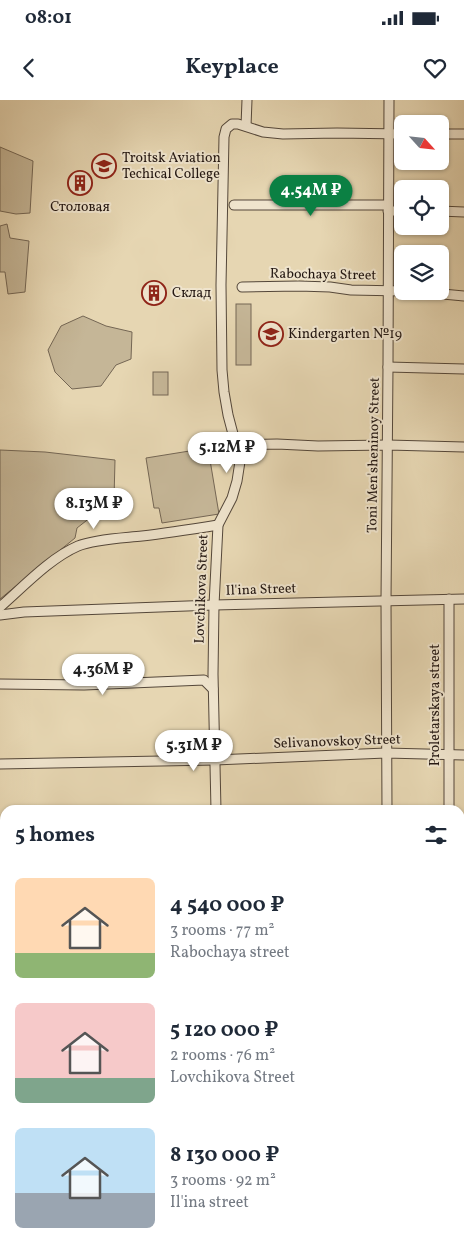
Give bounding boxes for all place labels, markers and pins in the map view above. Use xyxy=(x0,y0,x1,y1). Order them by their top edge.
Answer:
place label: Troitsk Aviation Techical College xyxy=(122,149,221,184)
school or university icon: Troitsk Aviation Techical College xyxy=(91,153,117,179)
building icon: Столовая xyxy=(67,170,93,196)
pin: 4.54M ₽ xyxy=(265,174,357,217)
place label: Столовая xyxy=(50,198,110,217)
building icon: Склад xyxy=(141,280,167,306)
place label: Склад xyxy=(172,284,211,303)
school or university icon: Kindergarten №19 xyxy=(258,321,284,347)
place label: Kindergarten №19 xyxy=(288,325,402,344)
pin: 5.12M ₽ xyxy=(181,432,273,474)
pin: 8.13M ₽ xyxy=(48,488,140,530)
pin: 4.36M ₽ xyxy=(57,654,149,696)
pin: 5.31M ₽ xyxy=(148,730,240,772)

